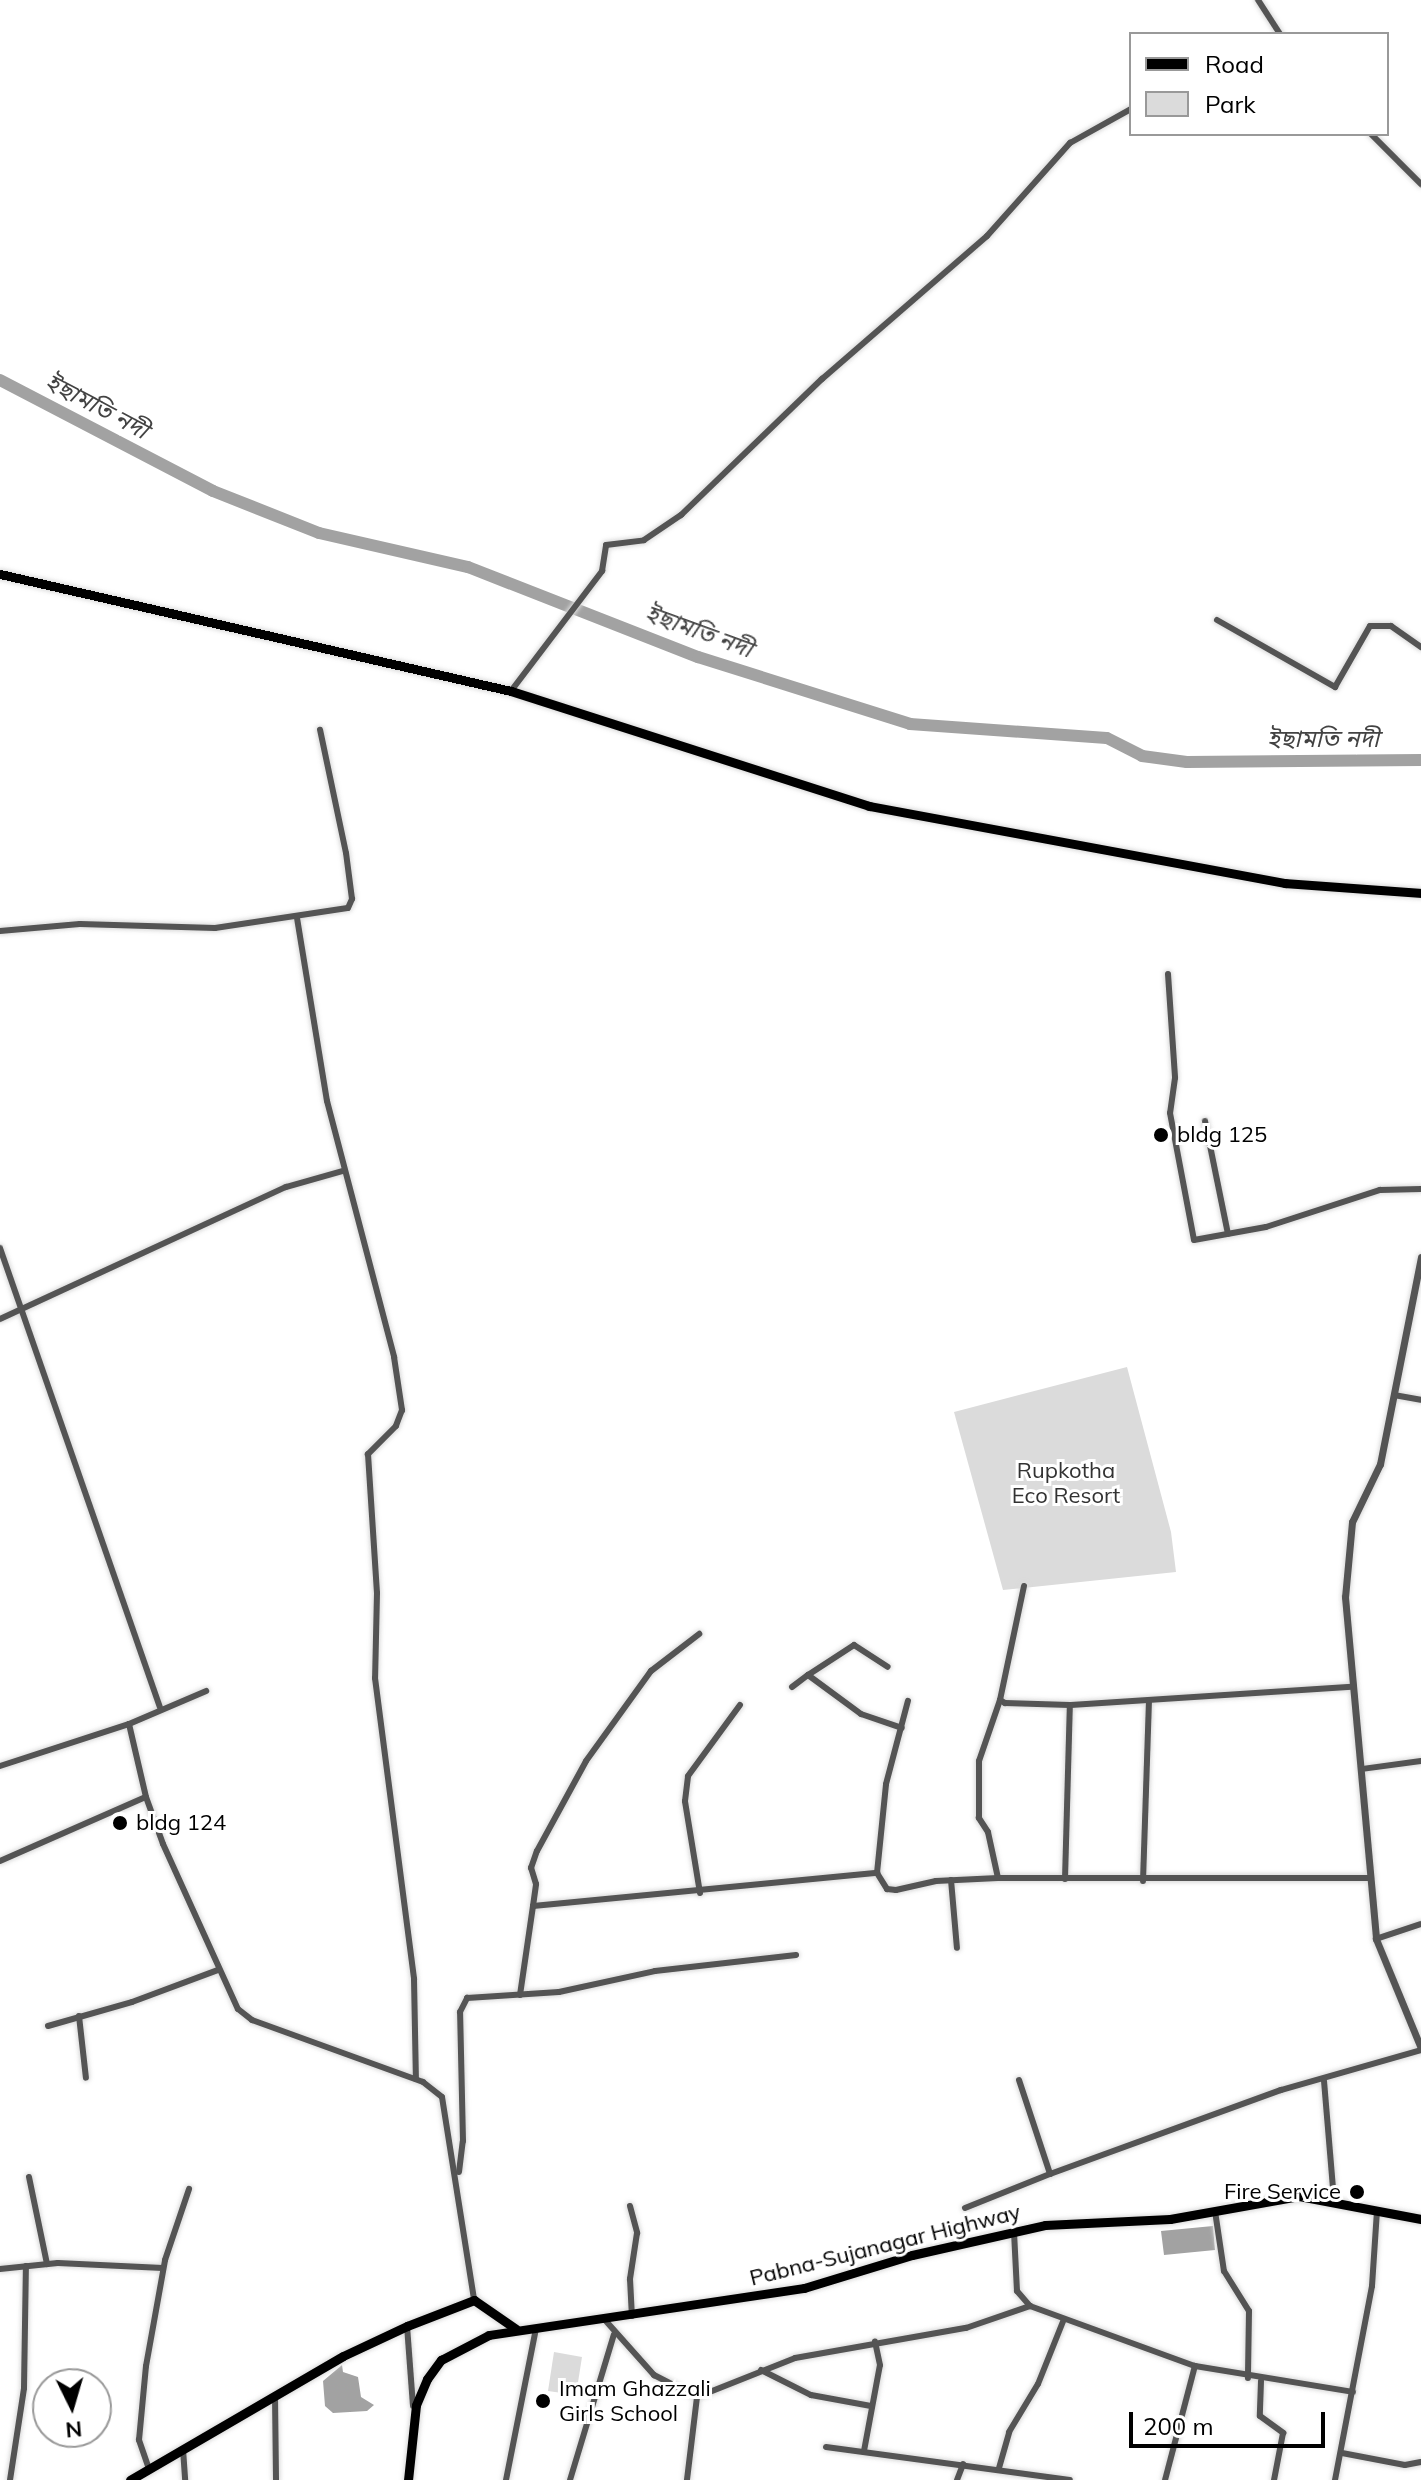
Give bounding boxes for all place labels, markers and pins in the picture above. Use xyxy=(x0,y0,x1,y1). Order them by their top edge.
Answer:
place label: bldg 125 xyxy=(1177,1122,1267,1148)
marker: bldg 125 xyxy=(1152,1126,1170,1144)
place label: bldg 124 xyxy=(136,1810,226,1836)
marker: bldg 124 xyxy=(111,1814,129,1832)
place label: Fire Service xyxy=(1224,2179,1341,2205)
marker: Fire Service xyxy=(1348,2183,1366,2201)
place label: Imam Ghazzali Girls School xyxy=(559,2375,711,2426)
marker: Imam Ghazzali Girls School xyxy=(534,2392,552,2410)

